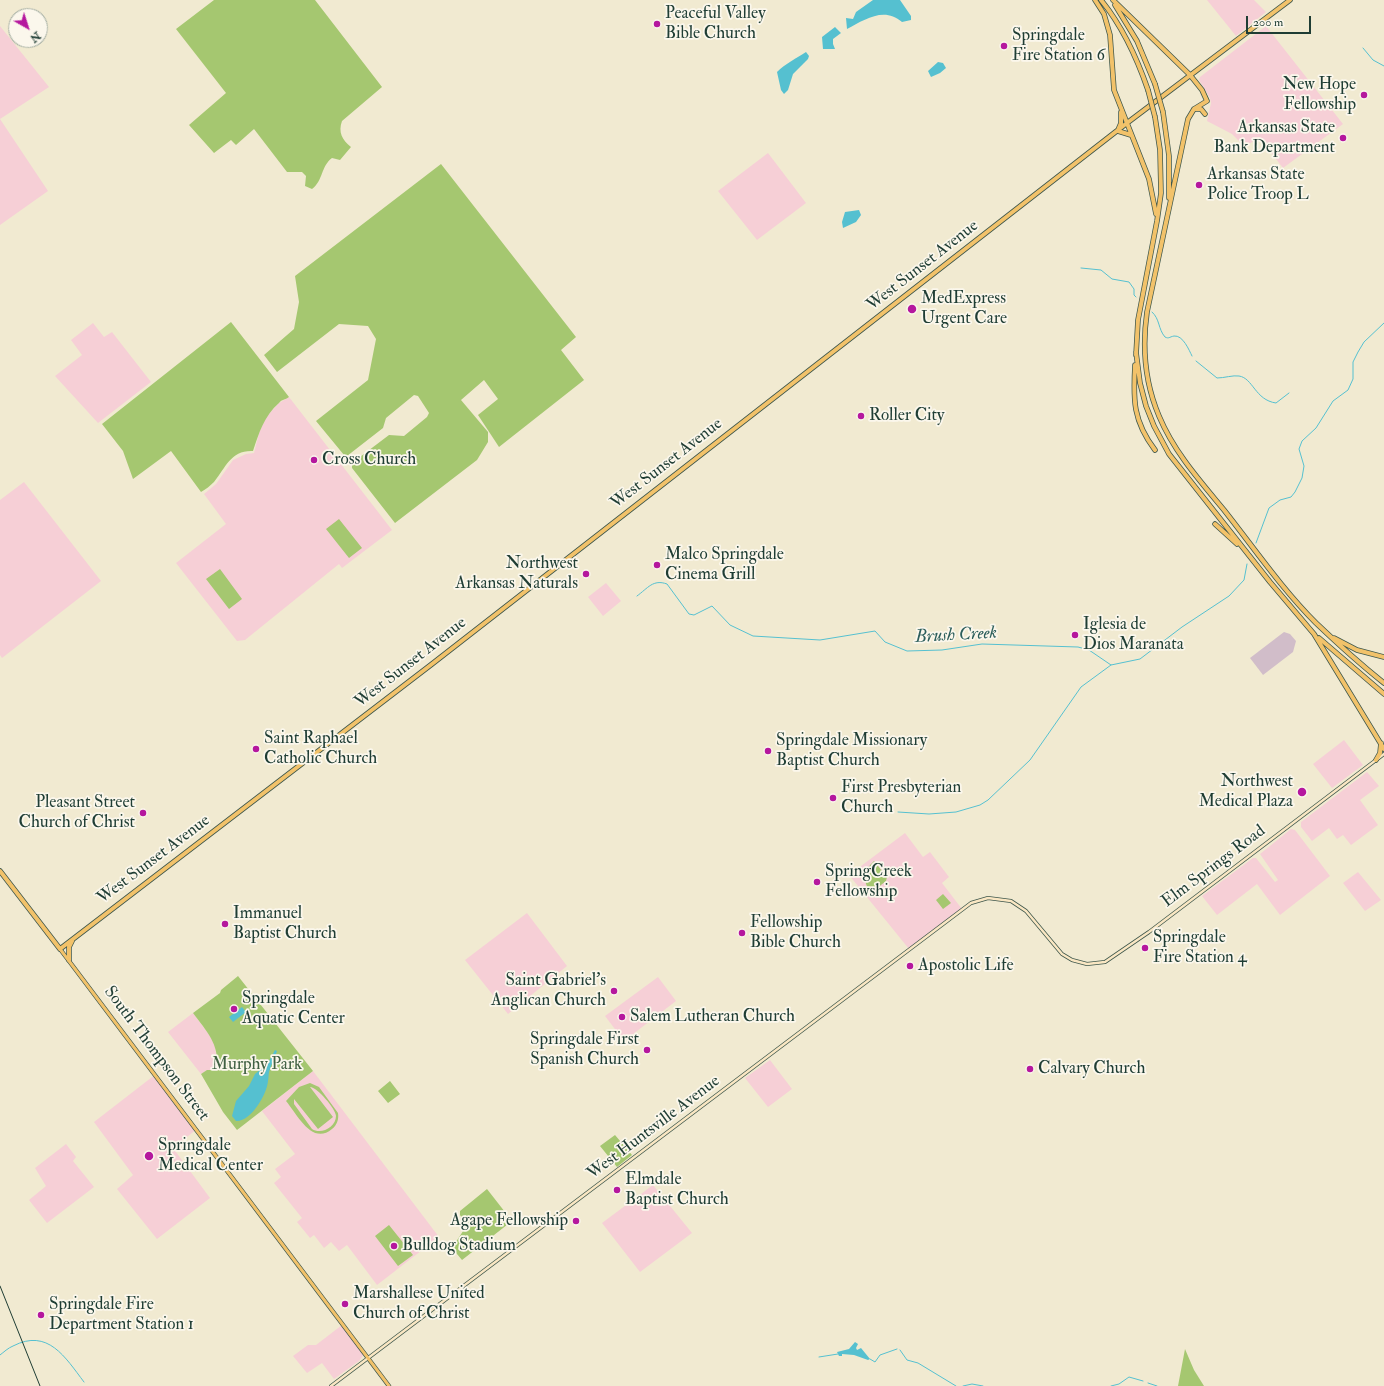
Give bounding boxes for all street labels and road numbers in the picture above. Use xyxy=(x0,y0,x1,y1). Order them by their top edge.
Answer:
street label: West Sunset Avenue xyxy=(863,216,983,316)
street label: West Sunset Avenue xyxy=(607,414,727,514)
street label: West Sunset Avenue xyxy=(351,613,471,713)
street label: West Sunset Avenue xyxy=(94,811,214,909)
street label: Elm Springs Road xyxy=(1158,821,1270,913)
street label: South Thompson Street xyxy=(99,983,213,1125)
street label: West Huntsville Avenue xyxy=(584,1071,724,1185)

